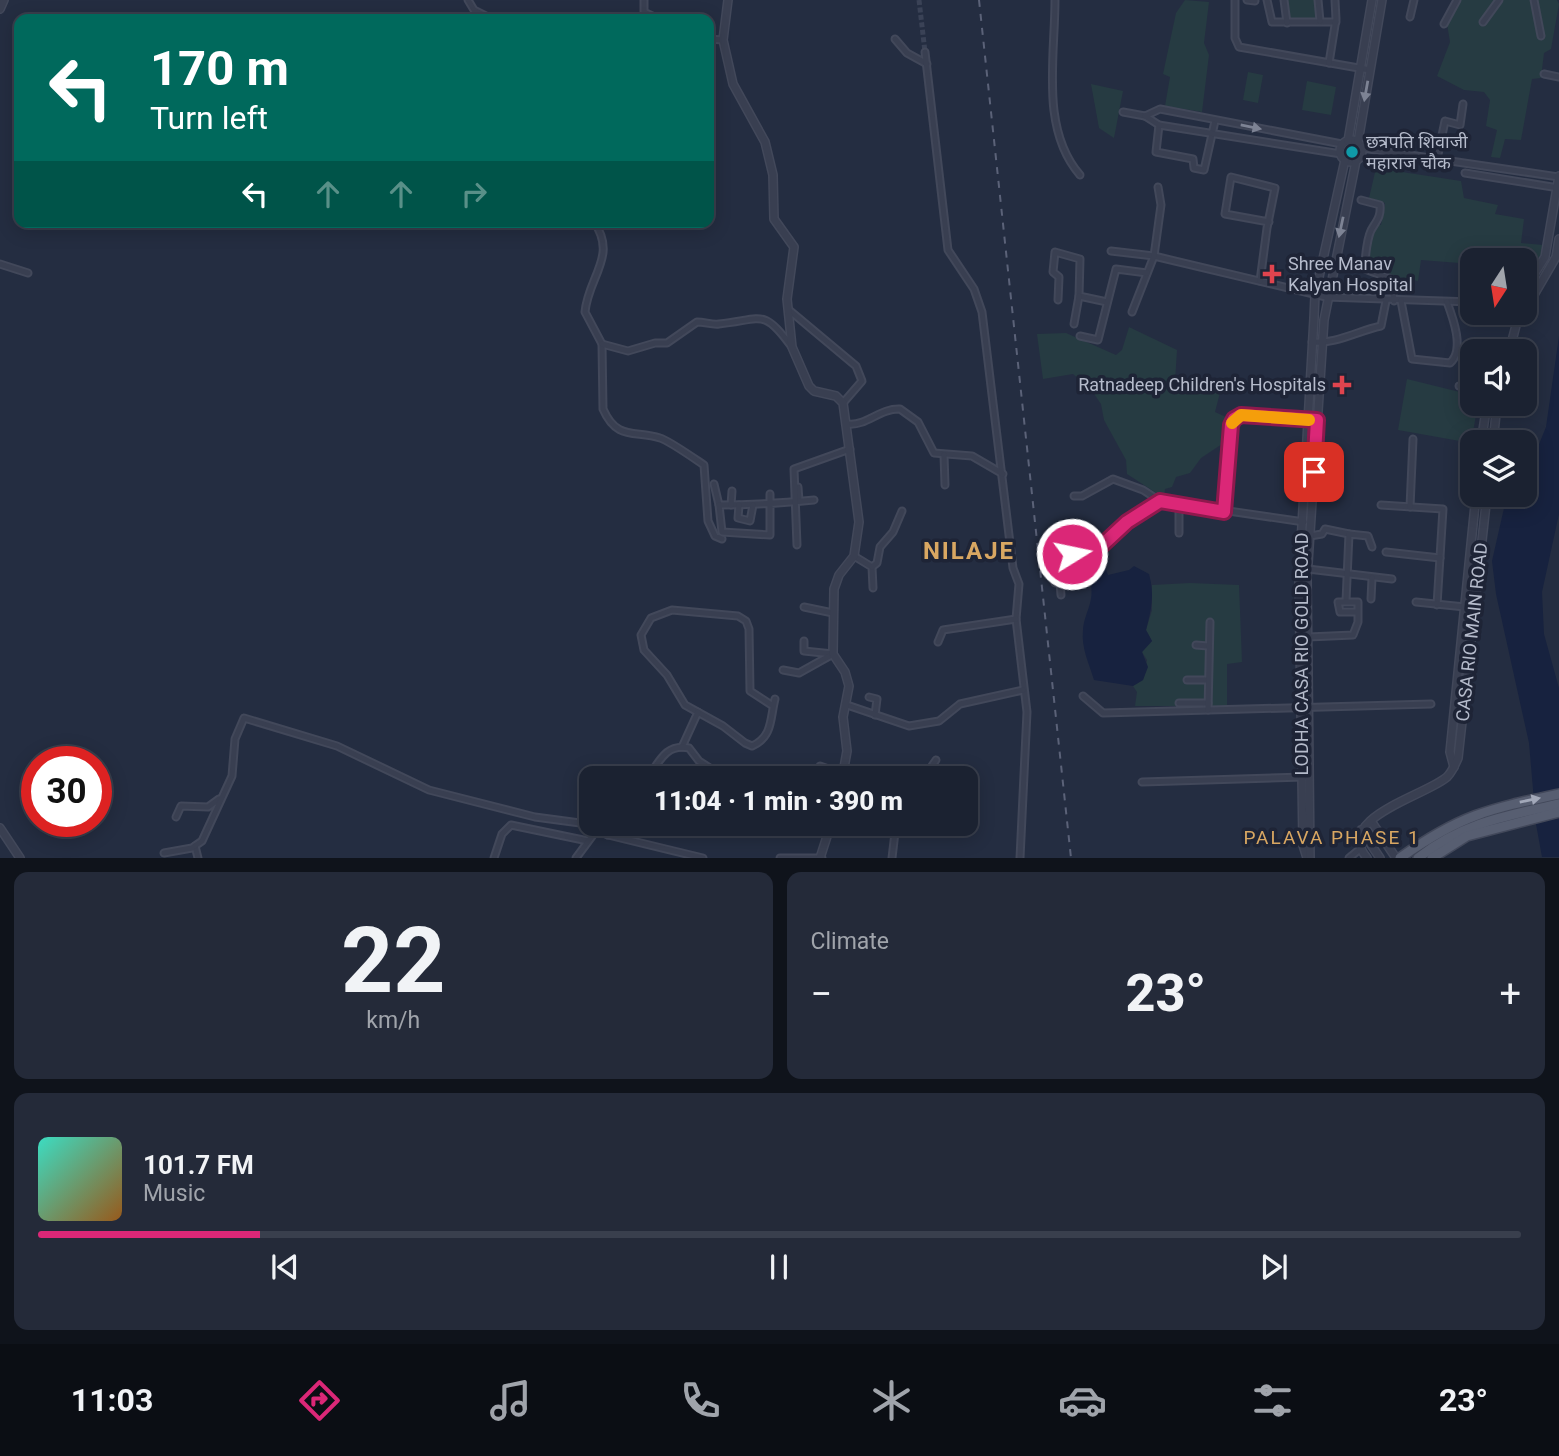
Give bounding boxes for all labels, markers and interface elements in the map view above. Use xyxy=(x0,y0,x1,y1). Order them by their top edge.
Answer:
text: 170 m xyxy=(150,40,289,97)
icon: left xyxy=(35,42,126,133)
one-way arrow xyxy=(1361,80,1372,102)
text: Turn left xyxy=(150,99,268,137)
one-way arrow xyxy=(1240,122,1262,133)
place label: छत्रपति शिवाजी महाराज चौक xyxy=(1366,131,1468,173)
marker: छत्रपति शिवाजी महाराज चौक xyxy=(1344,144,1360,160)
icon: left xyxy=(236,175,274,213)
icon: ahead xyxy=(309,175,347,213)
icon: ahead xyxy=(382,175,420,213)
icon: right xyxy=(455,175,493,213)
one-way arrow xyxy=(1336,217,1347,239)
north arrow xyxy=(1460,248,1536,326)
map controls xyxy=(1460,248,1537,507)
place label: Shree Manav Kalyan Hospital xyxy=(1288,253,1413,295)
marker: Shree Manav Kalyan Hospital xyxy=(1262,264,1282,284)
button: sound xyxy=(1460,339,1537,416)
place label: Ratnadeep Children's Hospitals xyxy=(1078,374,1326,395)
marker: Ratnadeep Children's Hospitals xyxy=(1332,375,1352,395)
button: layers xyxy=(1460,430,1537,507)
pin xyxy=(1284,442,1344,502)
icon: arrive xyxy=(1295,453,1333,491)
position arrow xyxy=(1035,517,1109,591)
street label: LODHA CASA RIO GOLD ROAD xyxy=(1291,532,1312,776)
district label: NILAJE xyxy=(923,537,1015,565)
street label: CASA RIO MAIN ROAD xyxy=(1452,541,1491,722)
speed limit sign: 30 xyxy=(21,746,112,837)
text: 11:04 · 1 min · 390 m xyxy=(654,786,903,816)
one-way arrow xyxy=(1519,795,1541,806)
district label: PALAVA PHASE 1 xyxy=(1243,826,1421,849)
text: 22 xyxy=(341,908,445,1014)
text: Climate xyxy=(811,928,889,955)
text: 23° xyxy=(1126,963,1206,1024)
text: − xyxy=(811,972,832,1016)
text: + xyxy=(1499,972,1521,1016)
text: km/h xyxy=(366,1007,420,1034)
text: 101.7 FM xyxy=(143,1150,254,1180)
text: Music xyxy=(143,1180,205,1207)
icon: previous xyxy=(266,1248,304,1286)
icon: pause xyxy=(760,1248,798,1286)
icon: next xyxy=(1255,1248,1293,1286)
icon: directions xyxy=(295,1376,344,1425)
icon: music xyxy=(486,1376,535,1425)
icon: phone xyxy=(676,1376,725,1425)
icon: climate xyxy=(867,1376,916,1425)
icon: car xyxy=(1058,1376,1107,1425)
icon: filters xyxy=(1248,1376,1297,1425)
text: 11:03 xyxy=(71,1381,153,1419)
text: 23° xyxy=(1439,1381,1488,1419)

